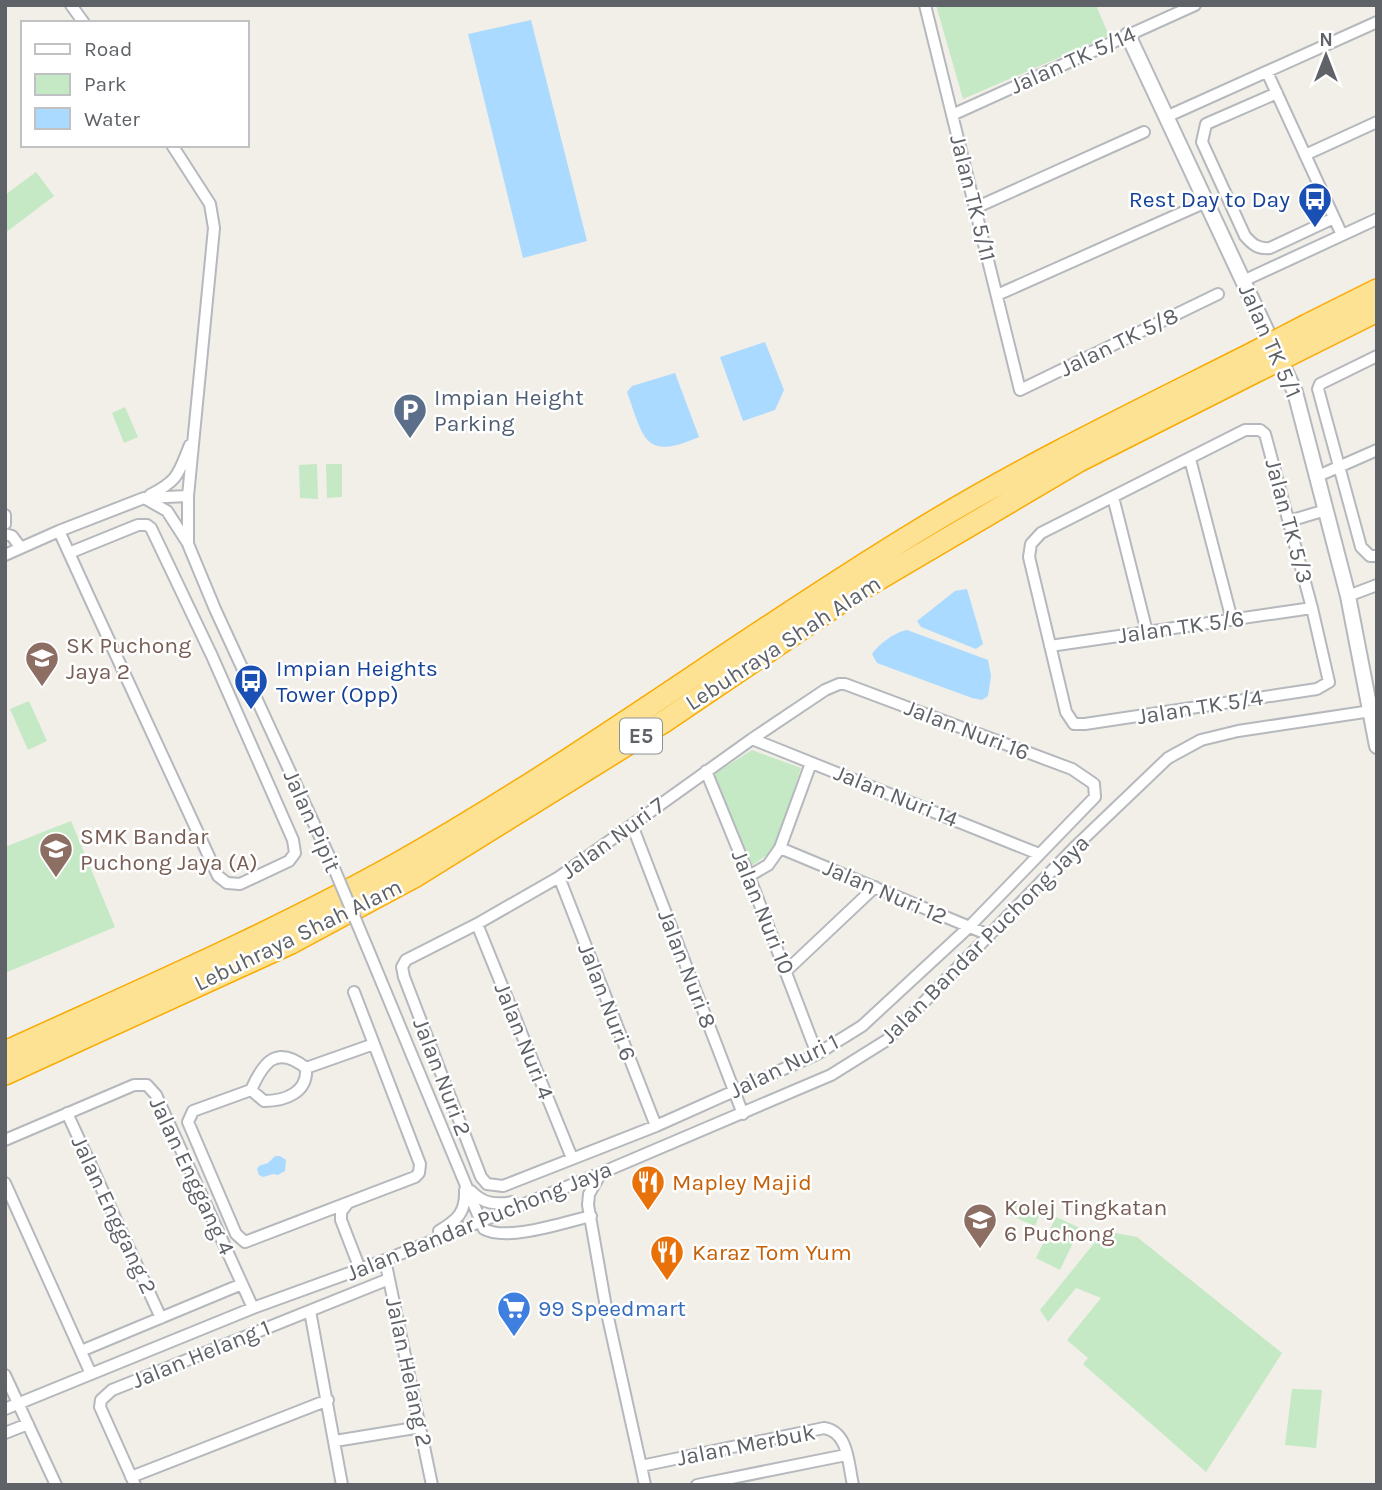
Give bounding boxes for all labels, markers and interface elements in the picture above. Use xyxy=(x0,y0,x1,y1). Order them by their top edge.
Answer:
street label: Jalan TK 5/14 xyxy=(1006,20,1140,100)
legend xyxy=(21,21,248,147)
north arrow xyxy=(1291,21,1361,91)
text: N xyxy=(1319,29,1333,51)
text: Road xyxy=(84,37,132,61)
text: Park xyxy=(84,72,127,96)
text: Water xyxy=(84,107,140,131)
street label: Jalan TK 5/11 xyxy=(944,132,1002,264)
bus stop icon: Rest Day to Day xyxy=(1296,180,1334,229)
place label: Rest Day to Day xyxy=(1129,186,1290,213)
street label: Jalan TK 5/1 xyxy=(1233,280,1307,402)
street label: Jalan TK 5/8 xyxy=(1055,302,1183,382)
place label: Impian Height Parking xyxy=(434,384,584,437)
parking icon: Impian Height Parking xyxy=(391,391,429,440)
street label: Jalan TK 5/3 xyxy=(1259,456,1319,586)
street label: Lebuhraya Shah Alam xyxy=(680,570,886,716)
street label: Jalan TK 5/6 xyxy=(1116,605,1246,649)
place label: SK Puchong Jaya 2 xyxy=(66,632,191,685)
school or university icon: SK Puchong Jaya 2 xyxy=(23,639,61,688)
place label: Impian Heights Tower (Opp) xyxy=(276,655,438,708)
bus stop icon: Impian Heights Tower (Opp) xyxy=(232,662,270,711)
street label: Jalan TK 5/4 xyxy=(1135,684,1265,730)
street label: Jalan Nuri 16 xyxy=(901,694,1033,766)
road number: E5 xyxy=(620,718,662,754)
street label: Jalan Nuri 14 xyxy=(830,759,962,833)
street label: Jalan Pipit xyxy=(278,766,347,877)
street label: Jalan Nuri 7 xyxy=(556,791,670,885)
place label: SMK Bandar Puchong Jaya (A) xyxy=(80,823,258,876)
street label: Jalan Bandar Puchong Jaya xyxy=(875,829,1095,1049)
school or university icon: SMK Bandar Puchong Jaya (A) xyxy=(37,830,75,879)
street label: Jalan Nuri 10 xyxy=(726,846,800,978)
street label: Jalan Nuri 12 xyxy=(819,854,951,930)
street label: Lebuhraya Shah Alam xyxy=(190,873,406,997)
street label: Jalan Nuri 8 xyxy=(652,906,722,1032)
street label: Jalan Nuri 6 xyxy=(572,939,642,1065)
street label: Jalan Nuri 4 xyxy=(488,979,560,1103)
street label: Jalan Nuri 2 xyxy=(407,1014,477,1140)
street label: Jalan Nuri 1 xyxy=(725,1028,843,1104)
street label: Jalan Enggang 4 xyxy=(144,1093,240,1259)
street label: Jalan Enggang 2 xyxy=(66,1132,162,1298)
street label: Jalan Bandar Puchong Jaya xyxy=(342,1155,616,1287)
restaurant icon: Mapley Majid xyxy=(629,1163,667,1212)
place label: Mapley Majid xyxy=(672,1169,812,1196)
place label: Kolej Tingkatan 6 Puchong xyxy=(1004,1194,1168,1247)
school or university icon: Kolej Tingkatan 6 Puchong xyxy=(961,1201,999,1250)
restaurant icon: Karaz Tom Yum xyxy=(648,1233,686,1282)
place label: Karaz Tom Yum xyxy=(692,1239,852,1266)
supermarket icon: 99 Speedmart xyxy=(495,1289,533,1338)
street label: Jalan Helang 2 xyxy=(380,1295,438,1449)
place label: 99 Speedmart xyxy=(538,1295,686,1322)
street label: Jalan Helang 1 xyxy=(128,1314,274,1394)
street label: Jalan Merbuk xyxy=(674,1418,818,1472)

